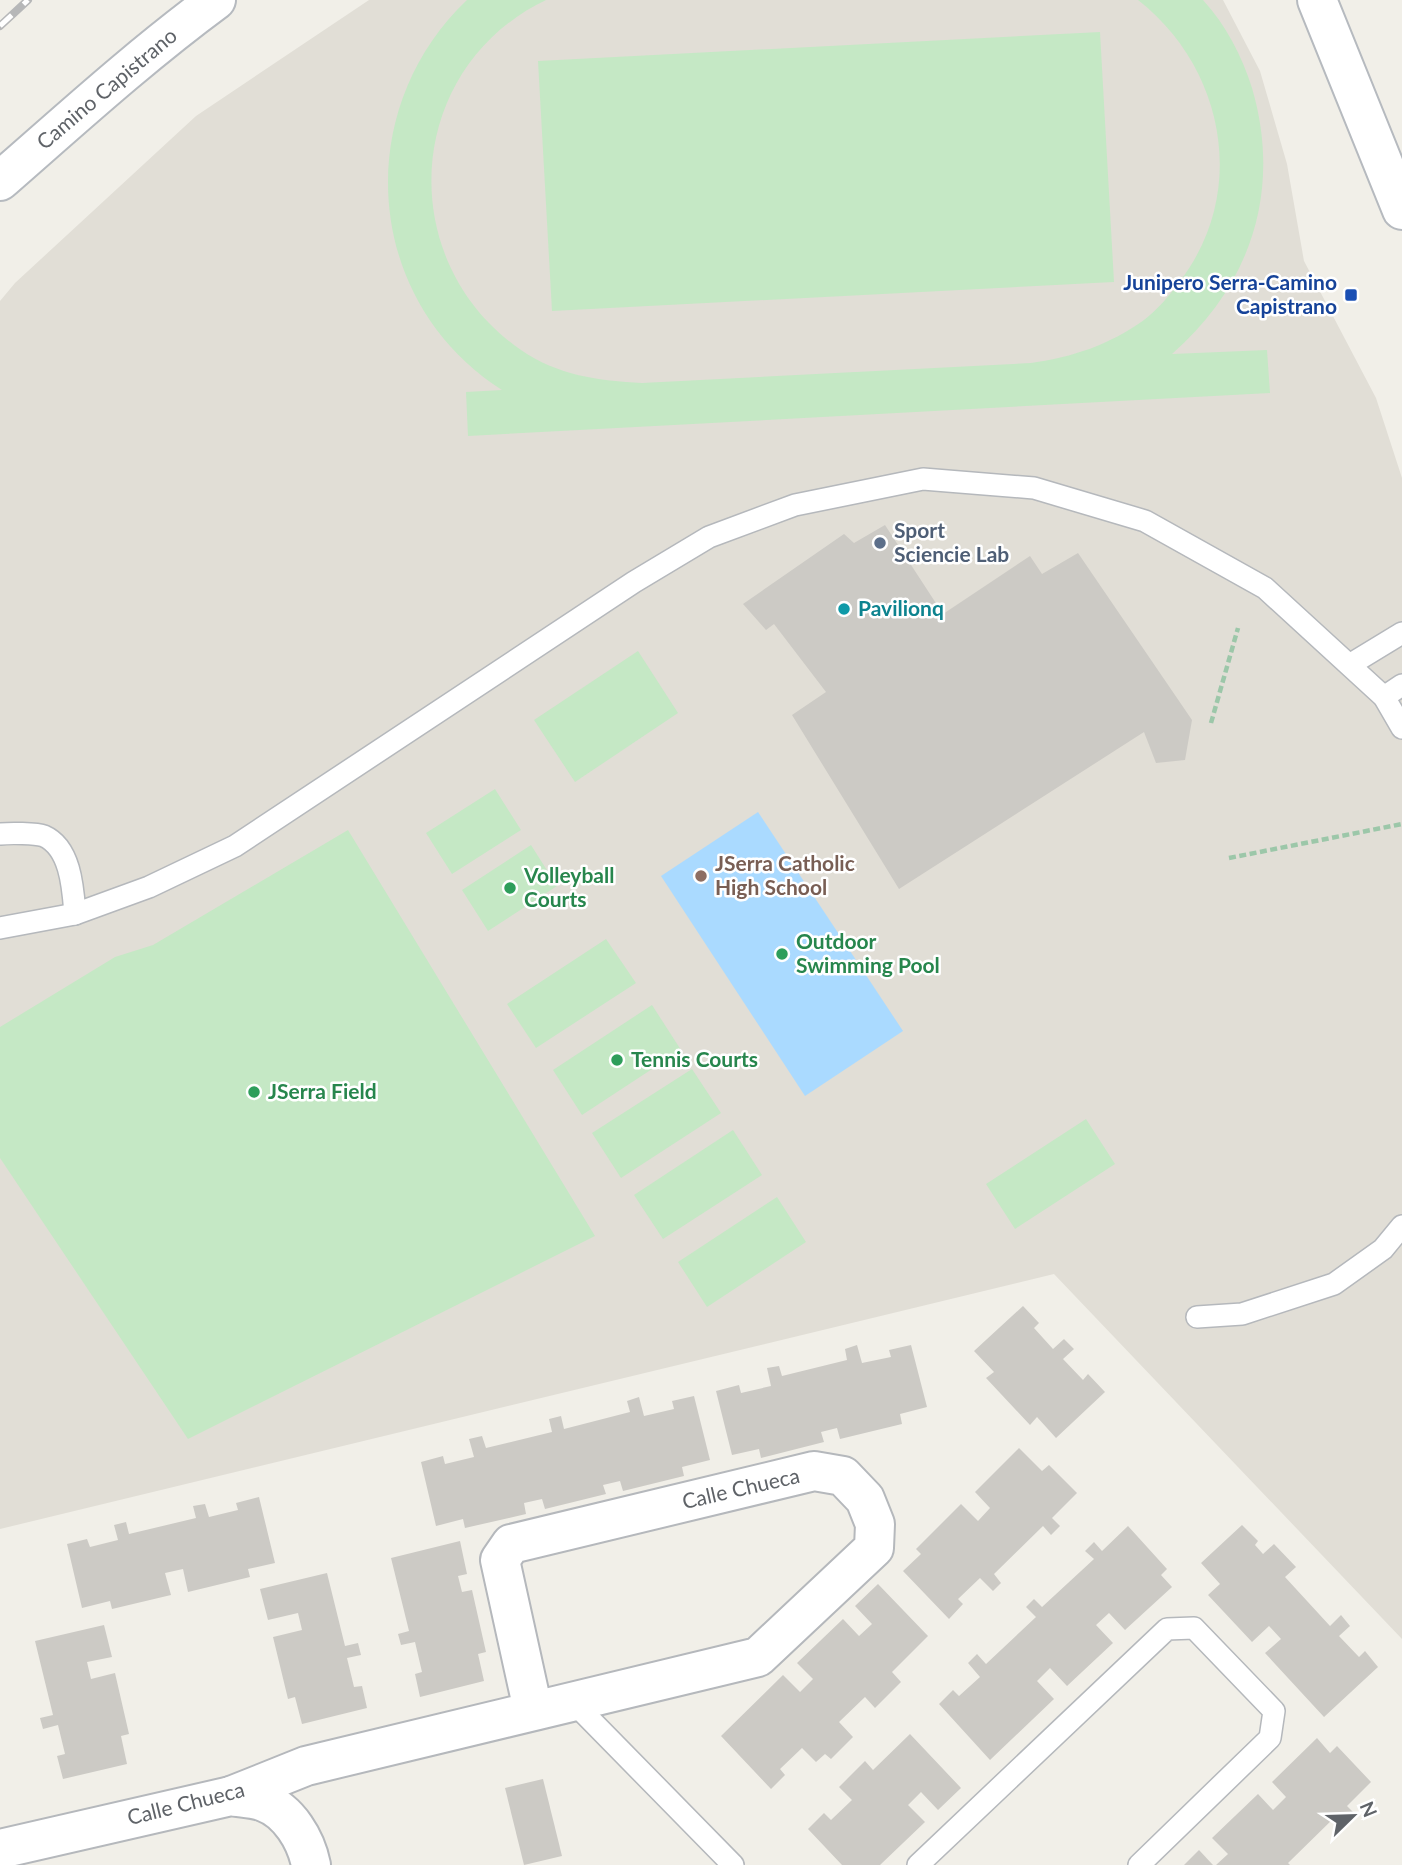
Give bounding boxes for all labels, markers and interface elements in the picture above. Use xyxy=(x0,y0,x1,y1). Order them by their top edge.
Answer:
street label: Camino Capistrano xyxy=(31,22,181,154)
place label: Junipero Serra-Camino Capistrano xyxy=(1123,269,1337,318)
marker: Junipero Serra-Camino Capistrano xyxy=(1343,287,1359,303)
place label: Sport Sciencie Lab xyxy=(894,517,1009,566)
marker: Sport Sciencie Lab xyxy=(872,535,888,551)
place label: Pavilionq xyxy=(858,595,944,620)
marker: Pavilionq xyxy=(836,601,852,617)
place label: JSerra Catholic High School xyxy=(715,850,855,899)
place label: Volleyball Courts xyxy=(523,862,614,911)
marker: JSerra Catholic High School xyxy=(693,868,709,884)
marker: Volleyball Courts xyxy=(502,880,518,896)
place label: Outdoor Swimming Pool xyxy=(796,928,940,977)
marker: Outdoor Swimming Pool xyxy=(774,946,790,962)
place label: Tennis Courts xyxy=(631,1046,758,1071)
marker: Tennis Courts xyxy=(609,1052,625,1068)
place label: JSerra Field xyxy=(268,1078,377,1103)
marker: JSerra Field xyxy=(246,1084,262,1100)
street label: Calle Chueca xyxy=(679,1462,802,1513)
street label: Calle Chueca xyxy=(124,1776,247,1829)
north arrow xyxy=(1318,1781,1388,1851)
text: N xyxy=(1356,1798,1383,1820)

